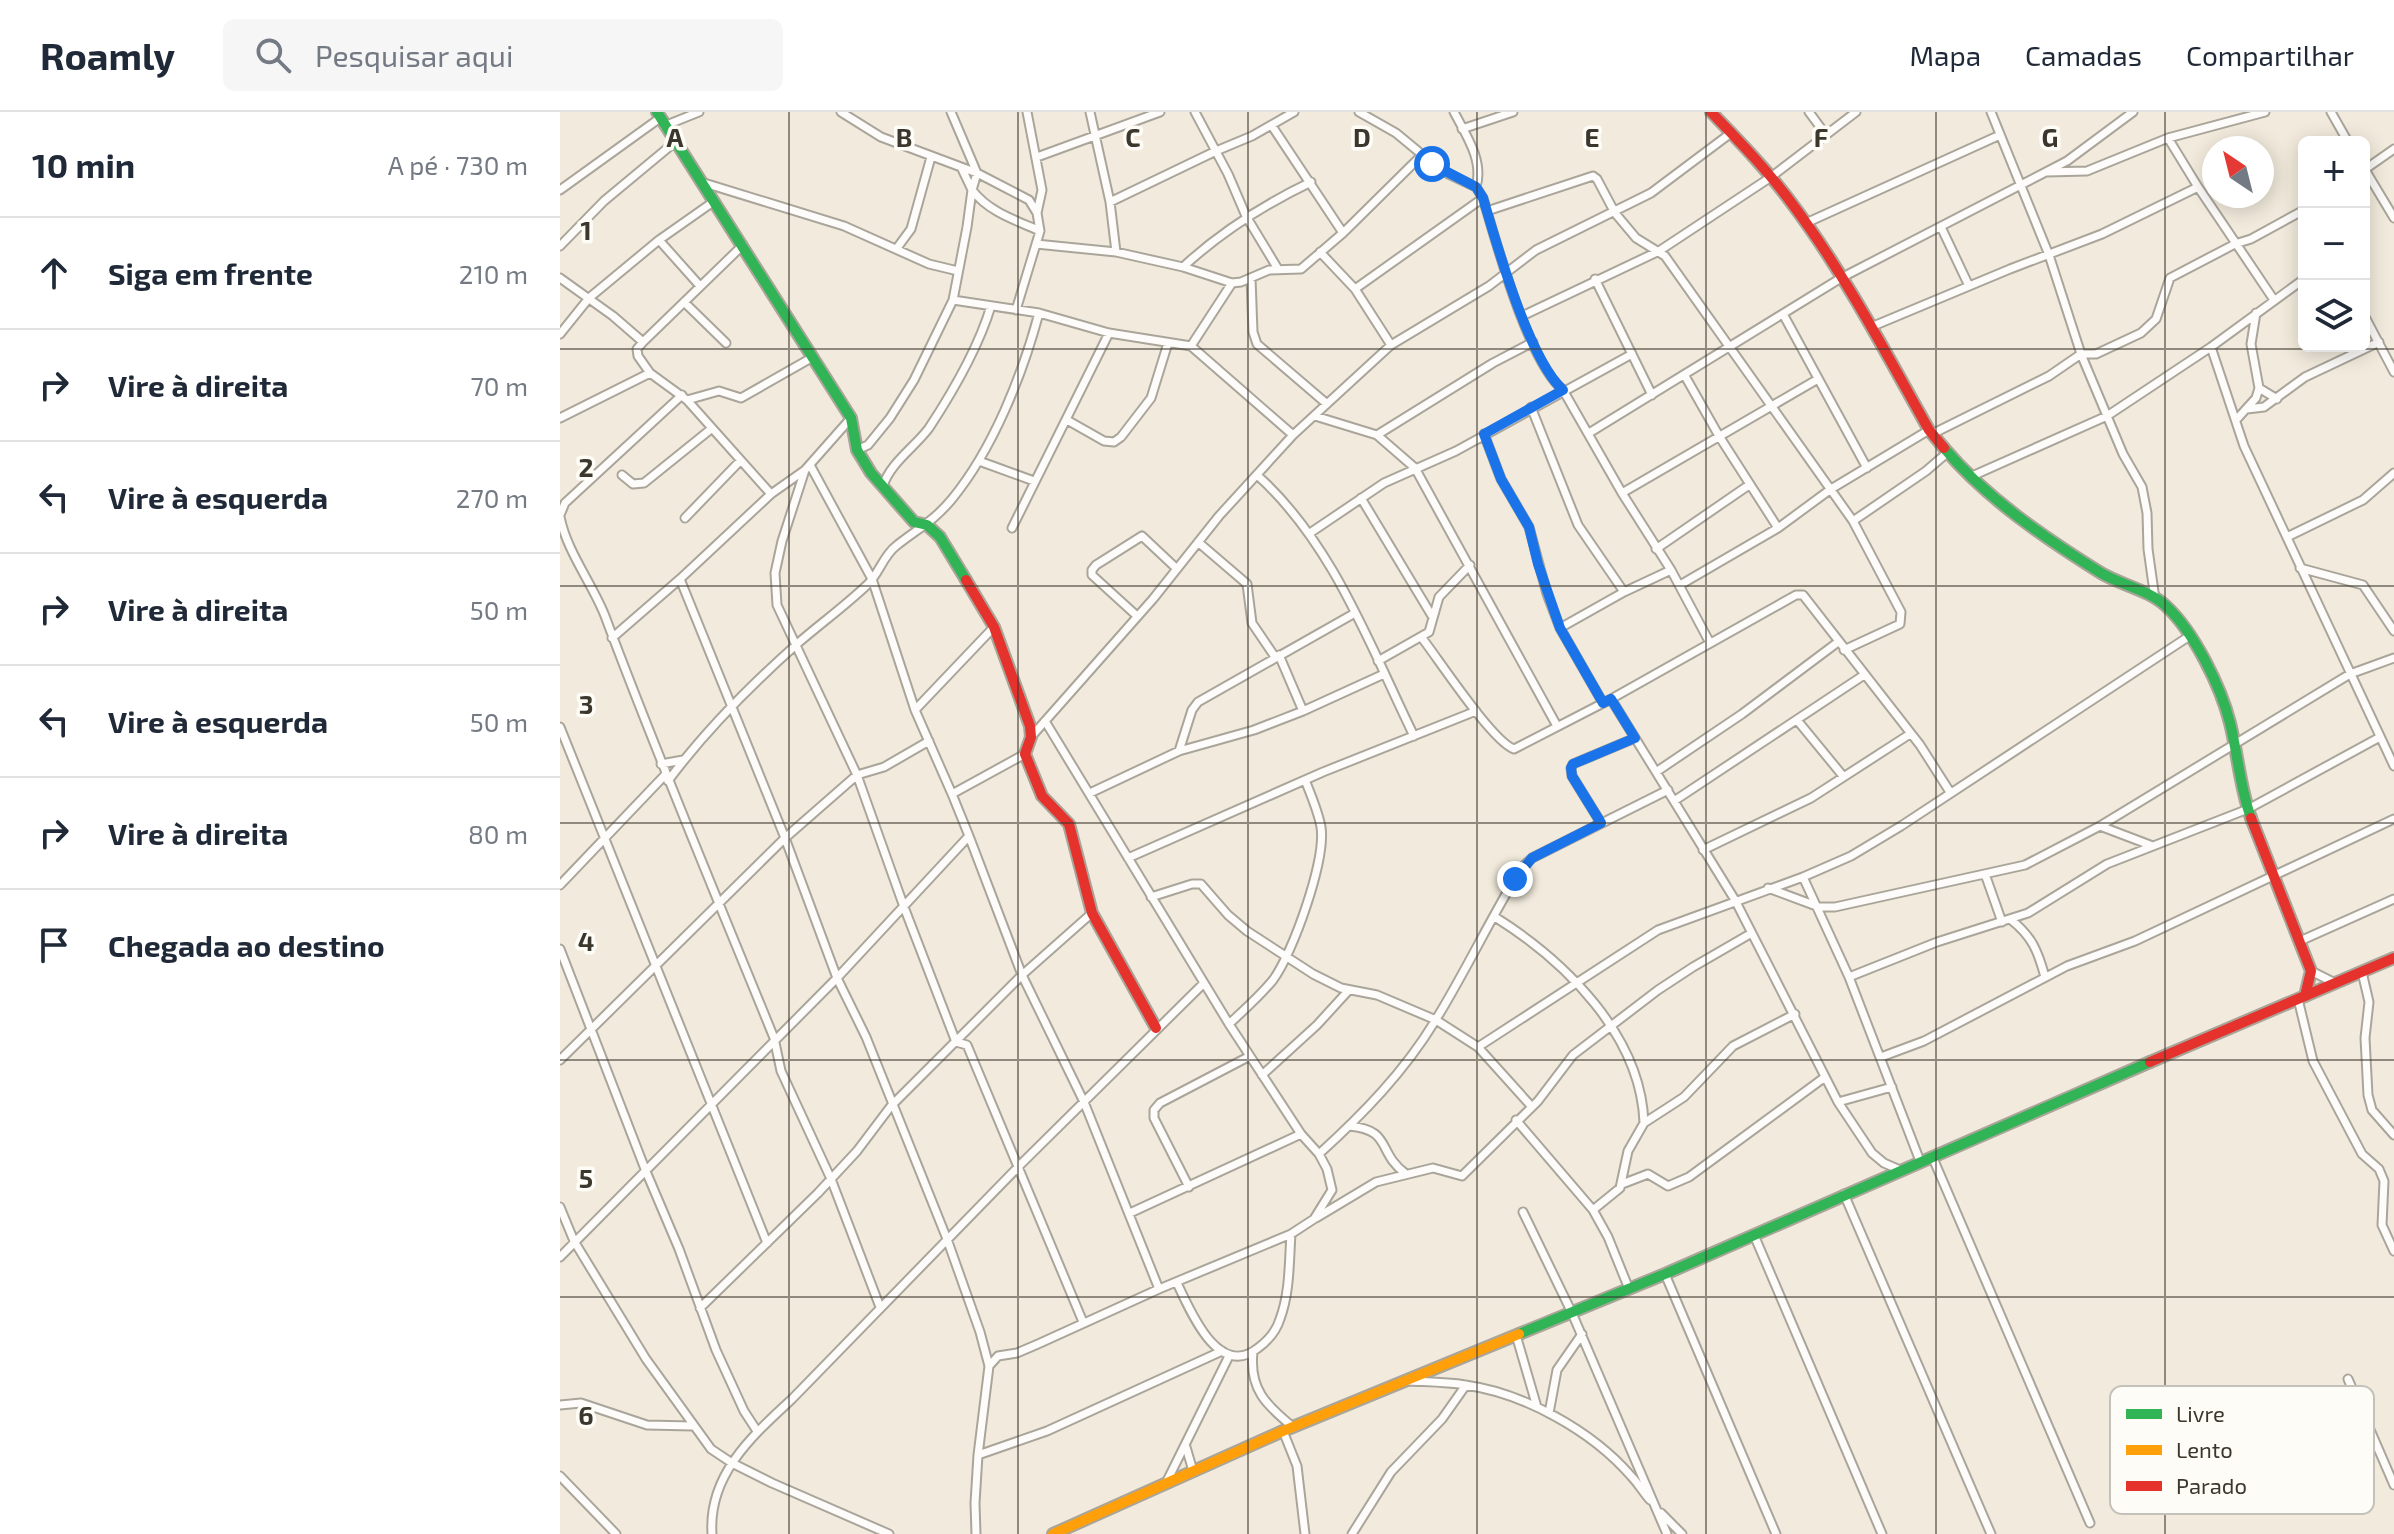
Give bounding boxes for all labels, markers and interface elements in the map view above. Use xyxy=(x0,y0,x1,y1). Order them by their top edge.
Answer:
search box xyxy=(223,19,783,91)
text: Roamly xyxy=(40,32,175,78)
icon: search xyxy=(251,33,295,77)
text: Pesquisar aqui xyxy=(315,37,513,73)
text: Mapa xyxy=(1910,38,1981,72)
text: Camadas xyxy=(2025,38,2142,72)
text: Compartilhar xyxy=(2186,38,2354,72)
text: A xyxy=(667,121,684,152)
text: B xyxy=(896,121,912,152)
text: C xyxy=(1125,121,1141,152)
text: D xyxy=(1353,121,1371,152)
text: E xyxy=(1584,121,1600,152)
text: F xyxy=(1814,121,1828,152)
text: G xyxy=(2042,121,2058,152)
north arrow xyxy=(2202,136,2274,208)
map controls xyxy=(2298,136,2370,352)
button: + xyxy=(2298,136,2370,208)
text: 10 min xyxy=(32,144,135,185)
route start xyxy=(1414,146,1450,182)
text: A pé · 730 m xyxy=(388,149,528,180)
button: − xyxy=(2298,208,2370,280)
text: 1 xyxy=(580,214,592,245)
icon: ahead xyxy=(32,251,76,295)
text: Siga em frente xyxy=(108,255,313,291)
text: 210 m xyxy=(459,258,528,289)
button: layers xyxy=(2298,280,2370,352)
icon: right xyxy=(32,363,76,407)
text: Vire à direita xyxy=(108,367,288,403)
text: 70 m xyxy=(470,370,528,401)
text: 2 xyxy=(578,451,594,482)
icon: left xyxy=(32,475,76,519)
text: Vire à esquerda xyxy=(108,479,328,515)
text: 270 m xyxy=(456,482,528,513)
icon: right xyxy=(32,587,76,631)
text: Vire à direita xyxy=(108,591,288,627)
text: 50 m xyxy=(470,594,528,625)
text: 3 xyxy=(579,688,593,719)
icon: left xyxy=(32,699,76,743)
text: Vire à esquerda xyxy=(108,703,328,739)
text: 50 m xyxy=(470,706,528,737)
icon: right xyxy=(32,811,76,855)
text: Vire à direita xyxy=(108,815,288,851)
text: 80 m xyxy=(468,818,528,849)
route end xyxy=(1497,861,1533,897)
icon: arrive xyxy=(32,923,76,967)
text: 4 xyxy=(578,925,594,956)
text: Chegada ao destino xyxy=(108,927,385,963)
text: 5 xyxy=(579,1162,593,1193)
legend xyxy=(2110,1386,2374,1514)
text: 6 xyxy=(578,1399,594,1430)
text: Livre xyxy=(2176,1400,2225,1426)
text: Lento xyxy=(2176,1436,2233,1462)
text: Parado xyxy=(2176,1472,2247,1498)

